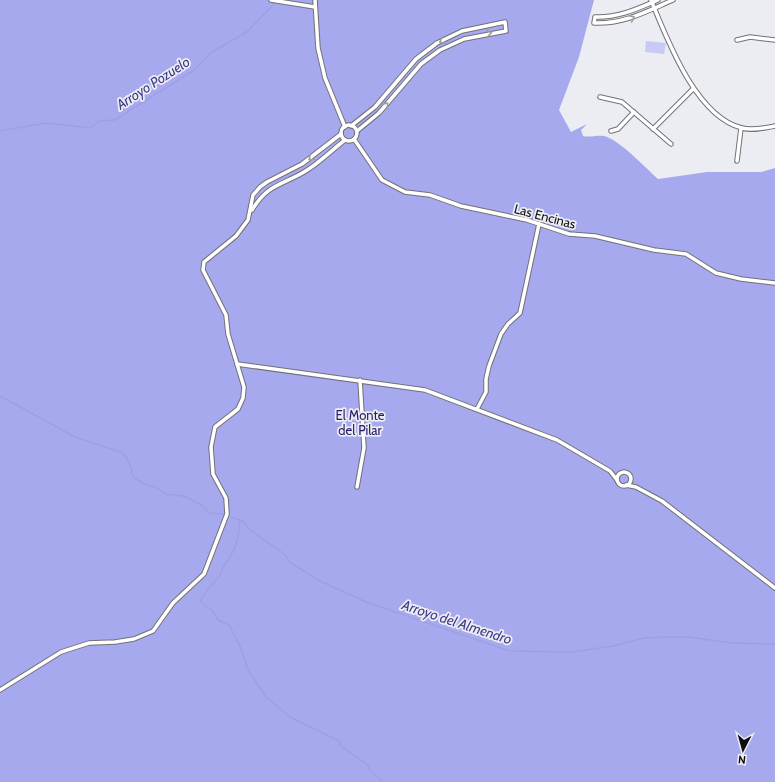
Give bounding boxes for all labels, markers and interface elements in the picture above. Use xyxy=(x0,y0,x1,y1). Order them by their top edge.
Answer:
one-way arrow xyxy=(627,15,635,23)
one-way arrow xyxy=(486,29,492,38)
one-way arrow xyxy=(438,36,446,44)
water label: Arroyo Pozuelo xyxy=(112,53,193,114)
one-way arrow xyxy=(381,103,388,110)
one-way arrow xyxy=(308,153,315,160)
street label: Las Encinas xyxy=(513,200,578,232)
park label: El Monte del Pilar xyxy=(336,407,385,438)
water label: Arroyo del Almendro xyxy=(399,595,514,648)
north arrow xyxy=(723,730,763,770)
text: N xyxy=(737,753,747,767)

